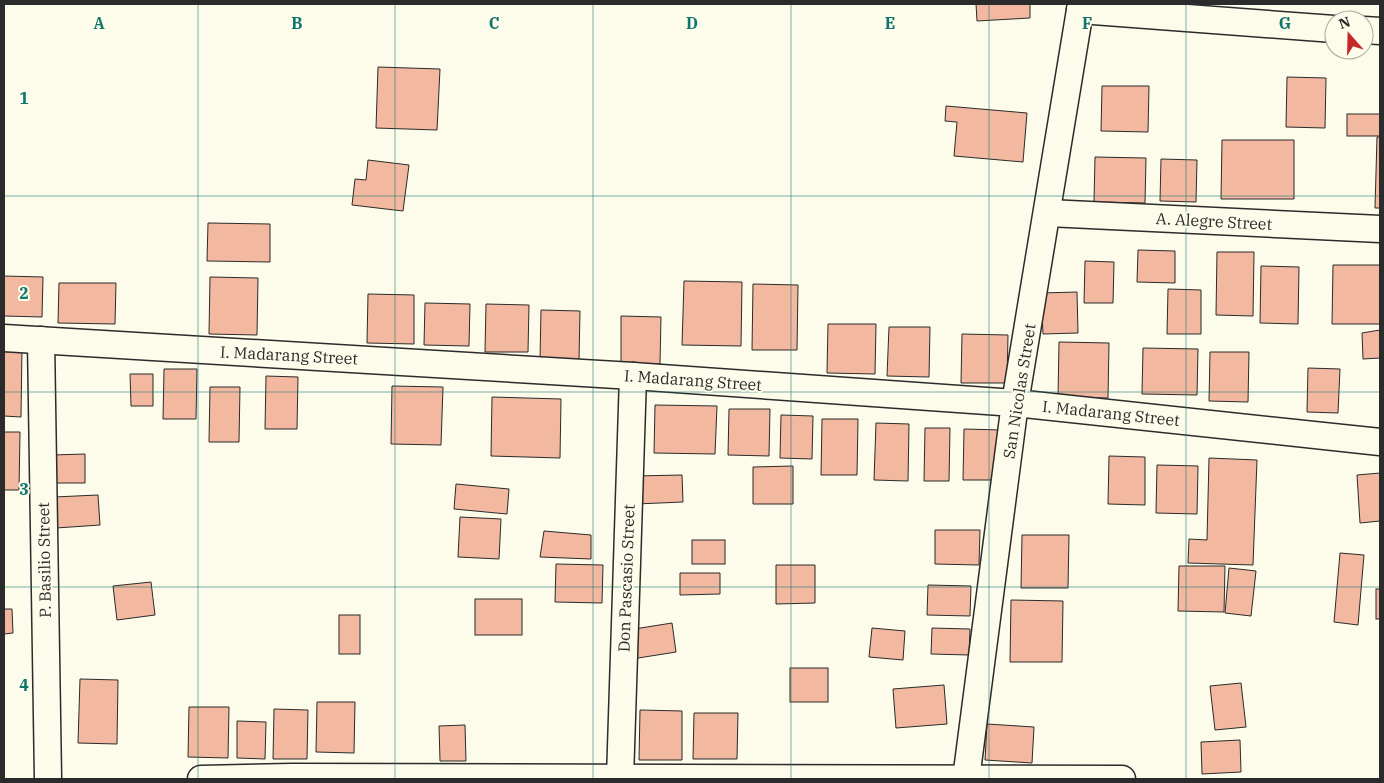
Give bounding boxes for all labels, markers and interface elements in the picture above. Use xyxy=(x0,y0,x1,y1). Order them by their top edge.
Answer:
north arrow xyxy=(1324,10,1374,60)
text: N xyxy=(1336,12,1353,33)
text: A xyxy=(93,13,105,33)
text: B xyxy=(291,13,303,33)
text: C xyxy=(489,13,499,33)
text: D xyxy=(686,13,698,33)
text: E xyxy=(885,13,895,33)
text: F xyxy=(1082,13,1092,33)
text: G xyxy=(1279,13,1291,33)
text: 1 xyxy=(19,88,29,108)
street label: A. Alegre Street xyxy=(1155,208,1273,234)
text: 2 xyxy=(19,283,29,303)
street label: San Nicolas Street xyxy=(998,322,1040,460)
street label: I. Madarang Street xyxy=(220,341,359,369)
street label: I. Madarang Street xyxy=(623,365,763,395)
street label: I. Madarang Street xyxy=(1041,396,1181,430)
text: 3 xyxy=(19,479,29,499)
street label: P. Basilio Street xyxy=(33,502,55,618)
street label: Don Pascasio Street xyxy=(613,503,639,652)
text: 4 xyxy=(19,675,29,695)

